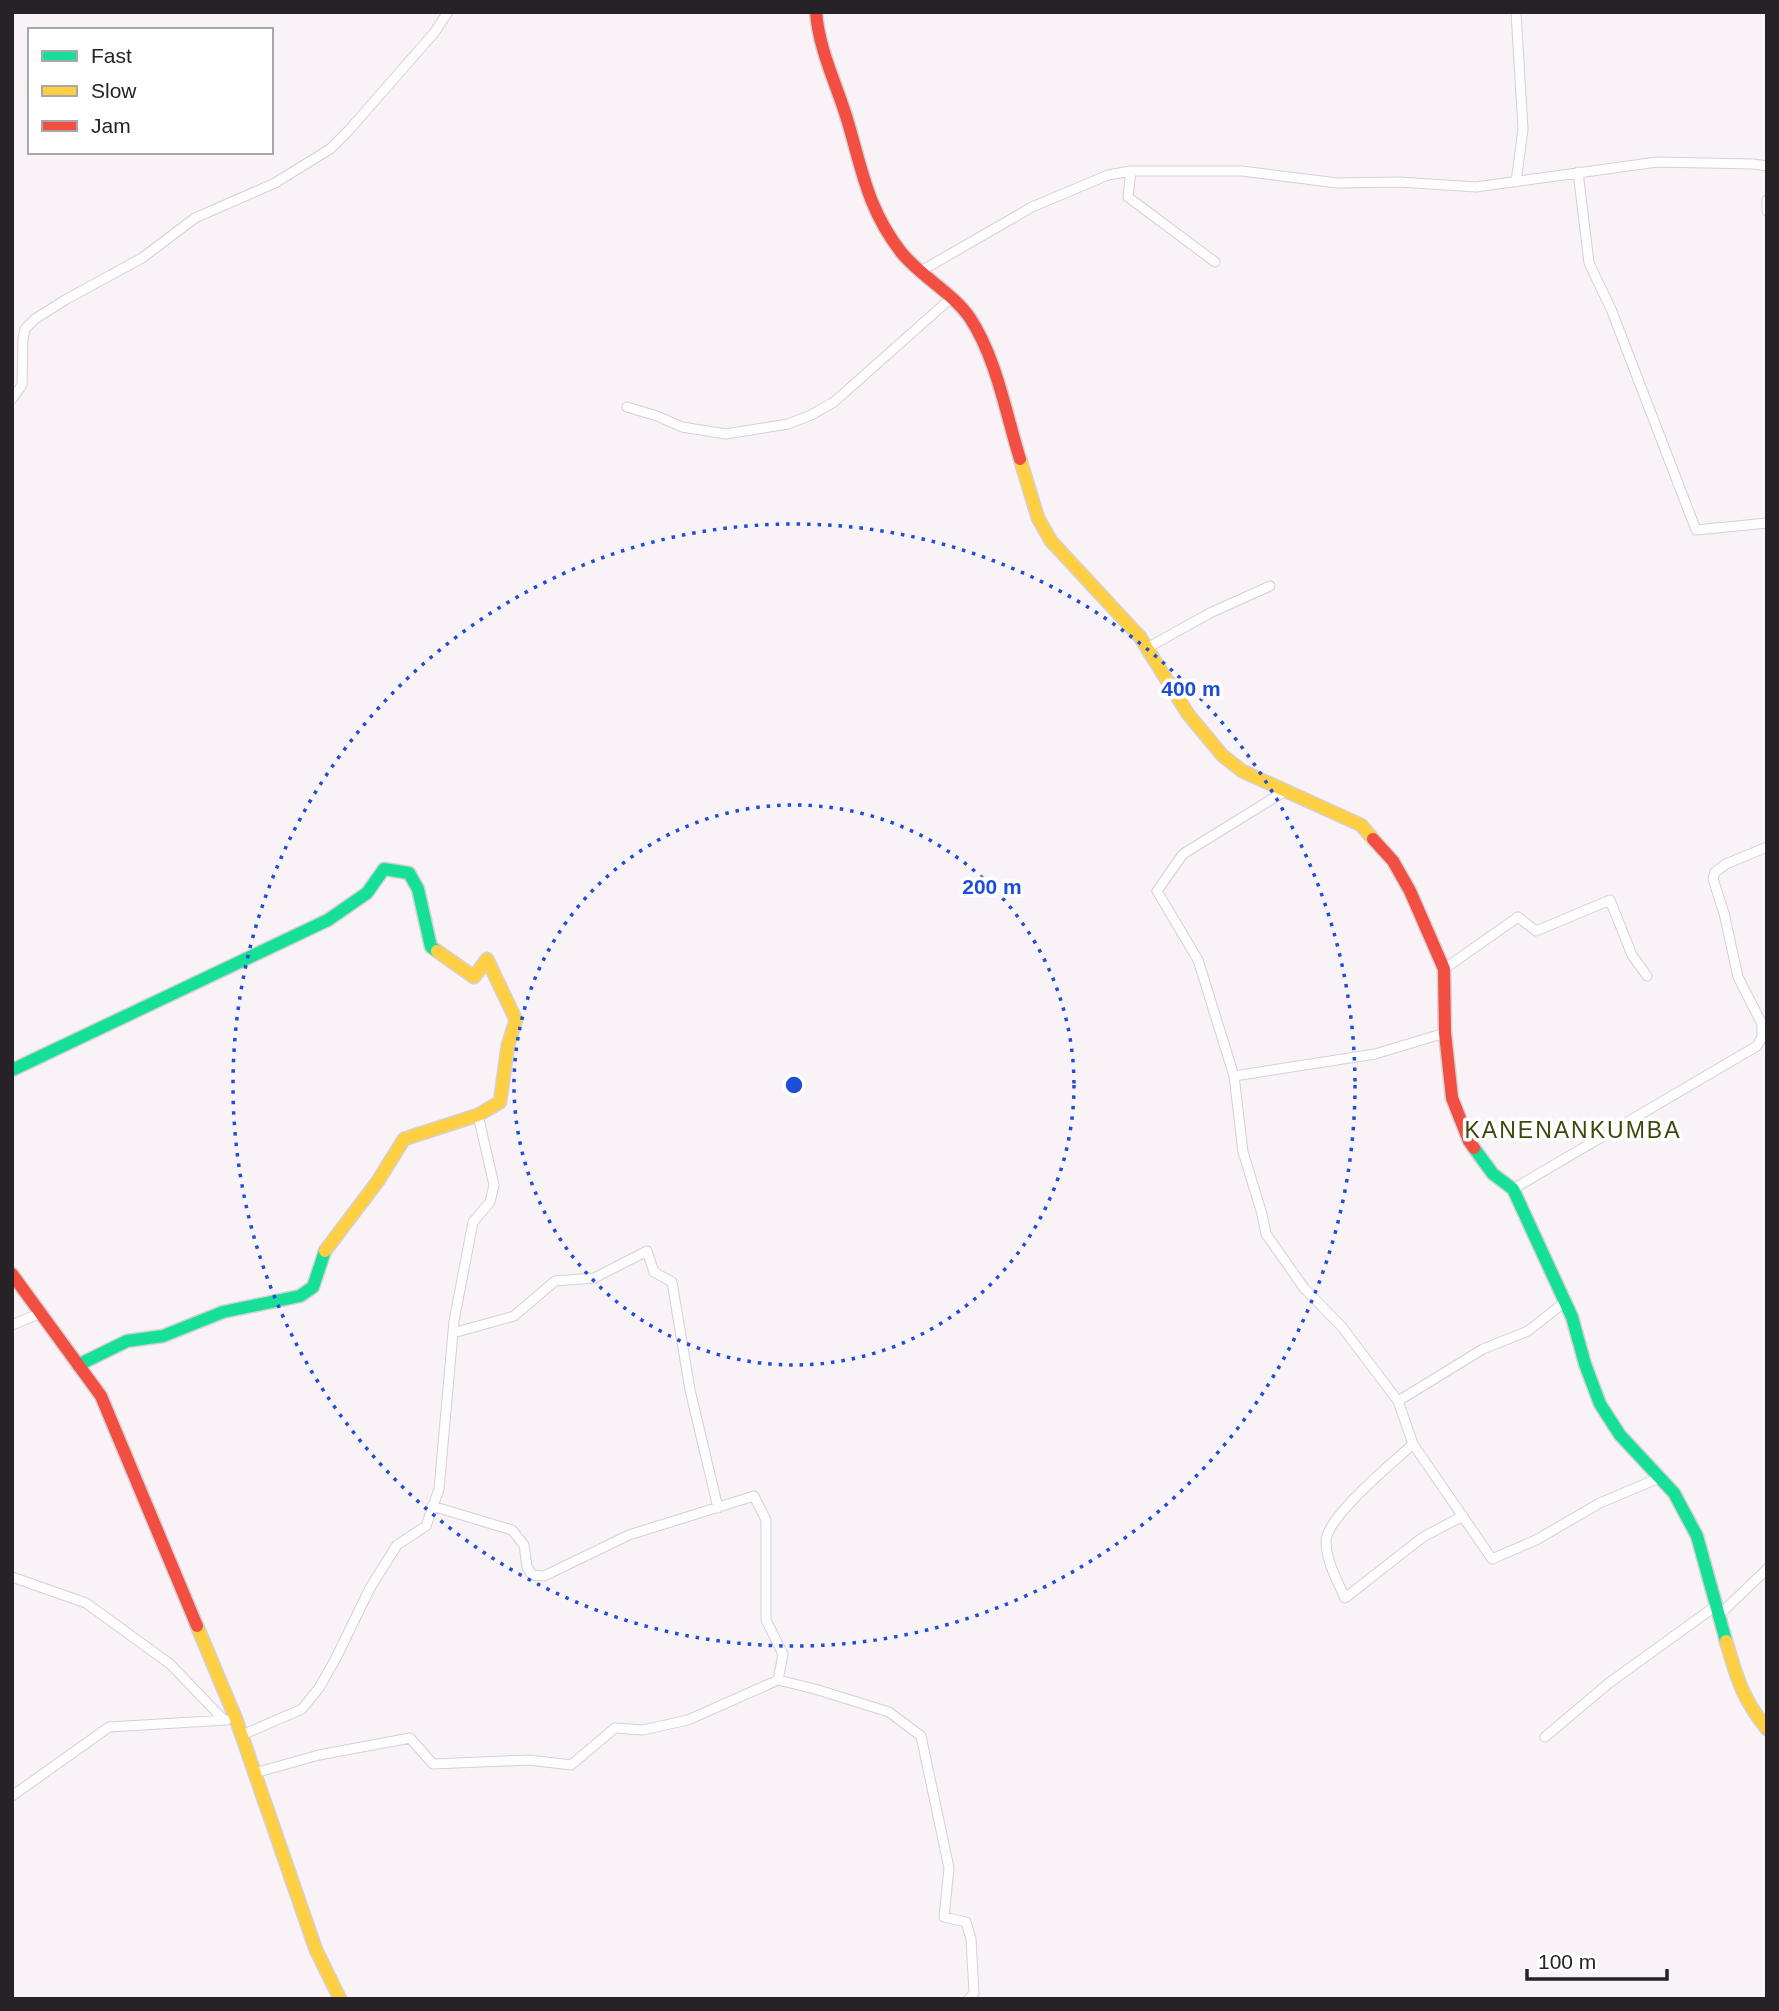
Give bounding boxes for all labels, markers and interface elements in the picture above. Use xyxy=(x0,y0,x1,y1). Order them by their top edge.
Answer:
legend xyxy=(28,28,273,154)
text: Fast xyxy=(91,44,132,67)
text: Slow xyxy=(91,79,137,102)
text: Jam xyxy=(91,114,131,137)
text: 400 m xyxy=(1161,677,1221,700)
text: 200 m xyxy=(962,875,1022,898)
centre of rings xyxy=(782,1073,806,1097)
district label: KANENANKUMBA xyxy=(1465,1117,1681,1143)
scale bar xyxy=(1527,1938,1667,1982)
text: 100 m xyxy=(1538,1950,1596,1973)

